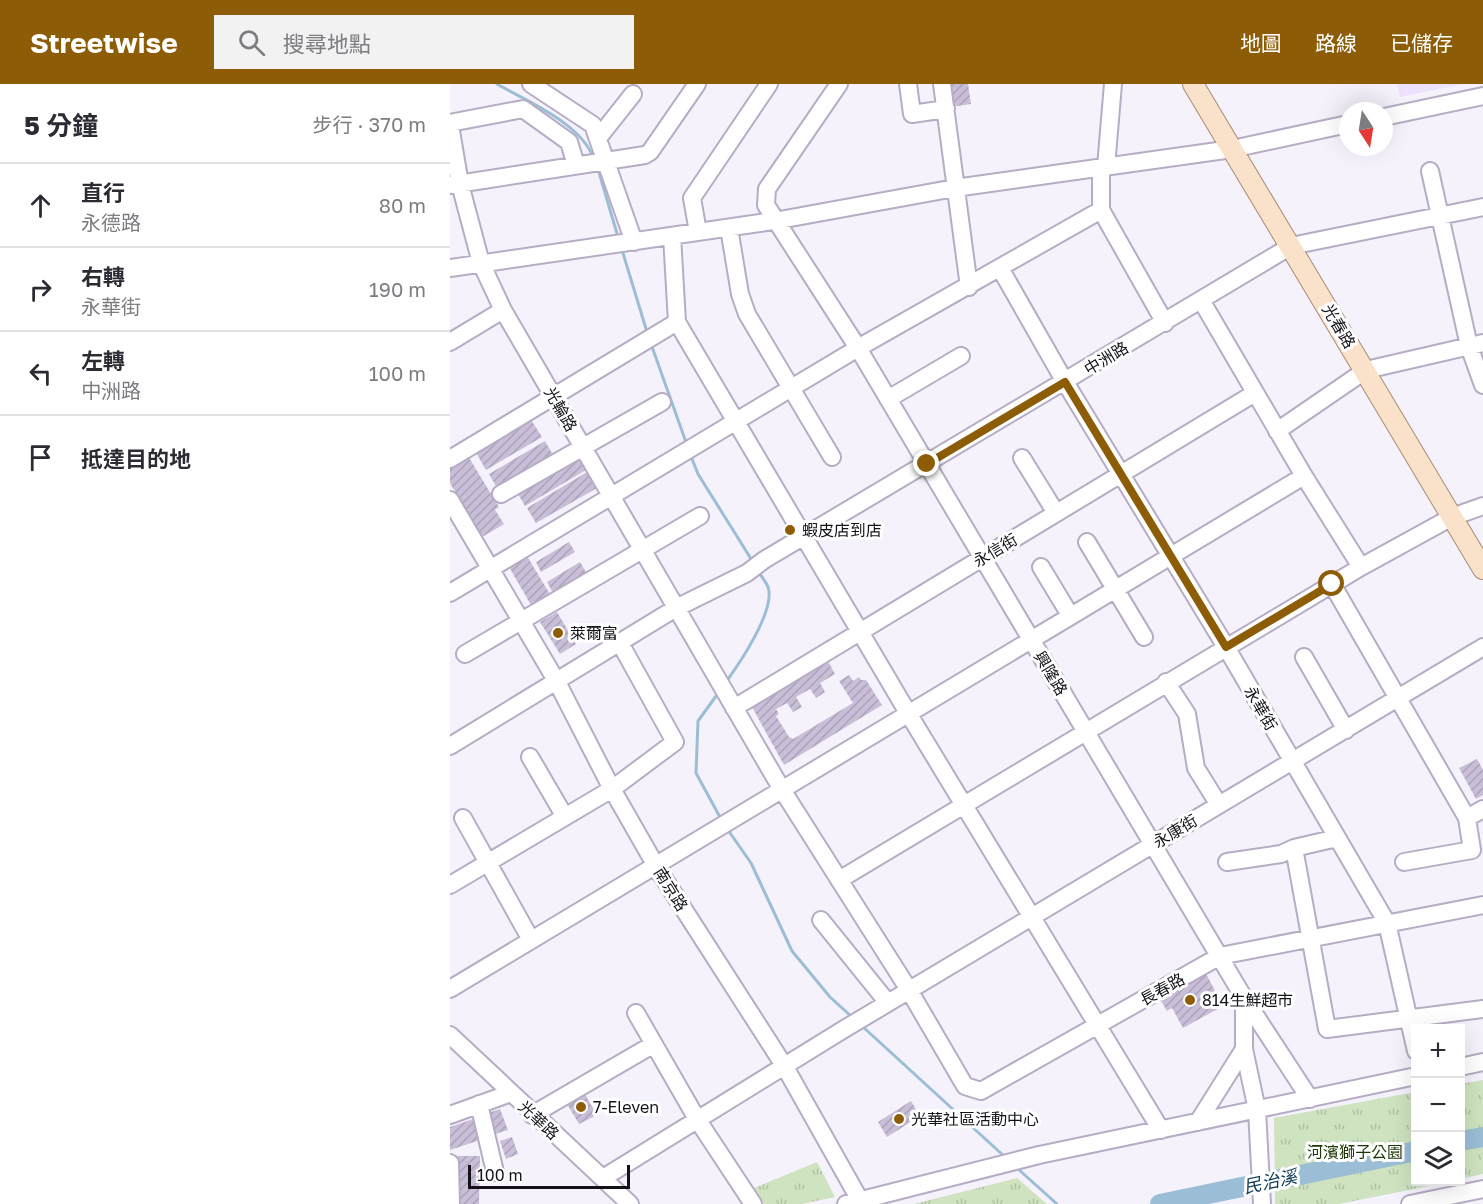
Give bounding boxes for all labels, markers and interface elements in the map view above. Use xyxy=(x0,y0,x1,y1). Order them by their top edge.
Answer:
search box xyxy=(214,15,634,69)
text: Streetwise xyxy=(30,26,178,59)
icon: search xyxy=(235,26,268,59)
text: 搜尋地點 xyxy=(283,30,371,57)
text: 地圖 xyxy=(1240,30,1282,56)
text: 路線 xyxy=(1315,30,1357,56)
text: 已儲存 xyxy=(1390,30,1453,56)
north arrow xyxy=(1339,102,1393,156)
text: 5 分鐘 xyxy=(24,110,98,141)
text: 步行 · 370 m xyxy=(313,112,426,136)
text: 直行 xyxy=(81,179,125,206)
icon: ahead xyxy=(24,189,57,222)
text: 80 m xyxy=(379,193,426,217)
text: 永德路 xyxy=(81,210,141,234)
text: 右轉 xyxy=(81,263,125,290)
icon: right xyxy=(24,273,57,306)
text: 190 m xyxy=(369,277,426,301)
text: 永華街 xyxy=(81,294,141,318)
street label: 光春路 xyxy=(1318,300,1360,352)
street label: 中洲路 xyxy=(1080,337,1132,379)
text: 左轉 xyxy=(81,347,125,374)
icon: left xyxy=(24,357,57,390)
text: 100 m xyxy=(369,361,426,385)
text: 中洲路 xyxy=(81,378,141,402)
street label: 光輪路 xyxy=(540,383,582,435)
icon: arrive xyxy=(24,441,57,474)
text: 抵達目的地 xyxy=(81,445,191,472)
route end xyxy=(913,450,939,476)
place label: 蝦皮店到店 xyxy=(802,520,882,540)
marker: 蝦皮店到店 xyxy=(783,523,797,537)
street label: 永信街 xyxy=(969,529,1021,571)
route start xyxy=(1318,570,1344,596)
place label: 萊爾富 xyxy=(570,623,618,643)
marker: 萊爾富 xyxy=(551,626,565,640)
street label: 興隆路 xyxy=(1030,647,1072,699)
street label: 永華街 xyxy=(1240,682,1282,734)
street label: 永康街 xyxy=(1149,810,1201,852)
street label: 南京路 xyxy=(650,863,692,915)
street label: 長春路 xyxy=(1136,969,1188,1009)
place label: 814生鮮超市 xyxy=(1202,990,1293,1010)
marker: 814生鮮超市 xyxy=(1183,993,1197,1007)
map controls xyxy=(1411,1024,1465,1186)
button: + xyxy=(1411,1024,1465,1078)
button: − xyxy=(1411,1078,1465,1132)
street label: 光華路 xyxy=(515,1096,563,1144)
place label: 7-Eleven xyxy=(593,1097,659,1117)
marker: 7-Eleven xyxy=(574,1100,588,1114)
place label: 光華社區活動中心 xyxy=(911,1109,1039,1129)
marker: 光華社區活動中心 xyxy=(892,1112,906,1126)
button: layers xyxy=(1411,1132,1465,1186)
park label: 河濱獅子公園 xyxy=(1307,1142,1403,1162)
scale bar xyxy=(468,1162,630,1190)
water label: 民治溪 xyxy=(1241,1164,1302,1197)
text: 100 m xyxy=(477,1165,523,1185)

